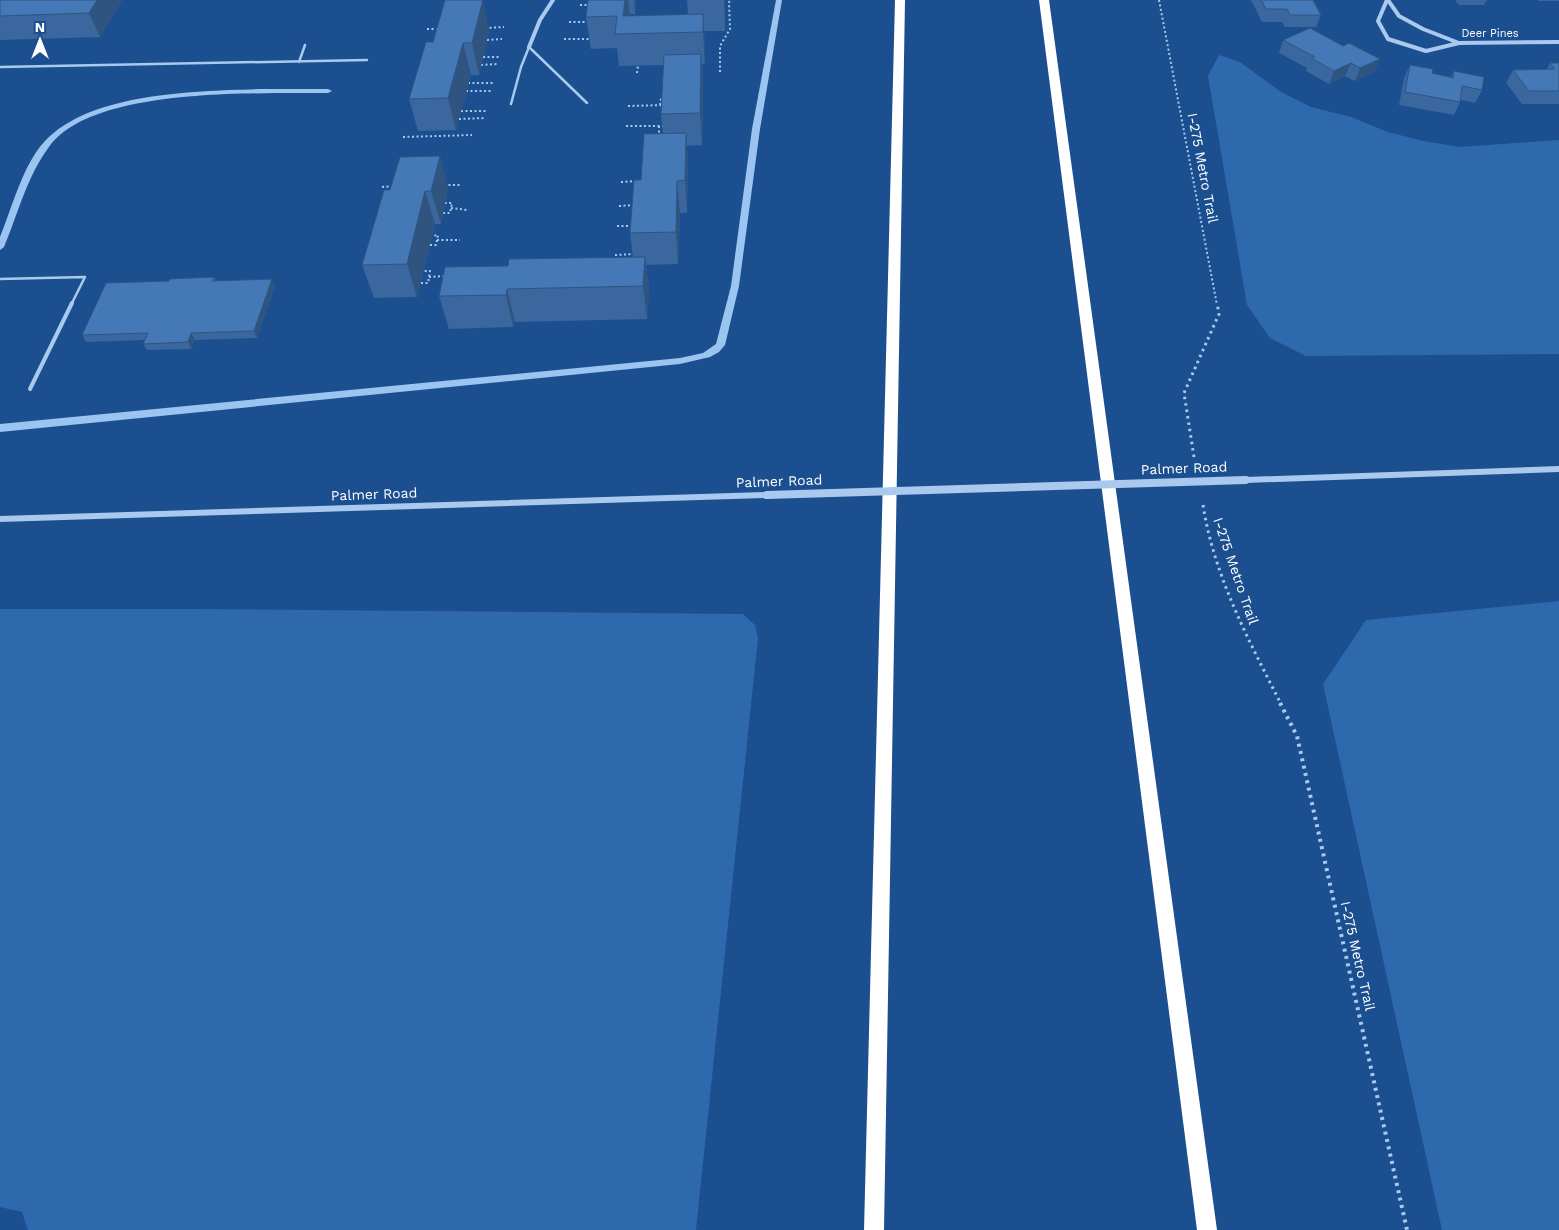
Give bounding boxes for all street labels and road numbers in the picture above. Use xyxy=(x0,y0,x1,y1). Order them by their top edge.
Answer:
street label: Deer Pines xyxy=(1461,27,1519,40)
street label: I-275 Metro Trail xyxy=(1184,111,1222,225)
street label: Palmer Road xyxy=(1140,458,1228,478)
street label: Palmer Road xyxy=(735,471,823,491)
street label: Palmer Road xyxy=(330,484,418,504)
street label: I-275 Metro Trail xyxy=(1210,515,1262,627)
street label: I-275 Metro Trail xyxy=(1338,900,1379,1013)

